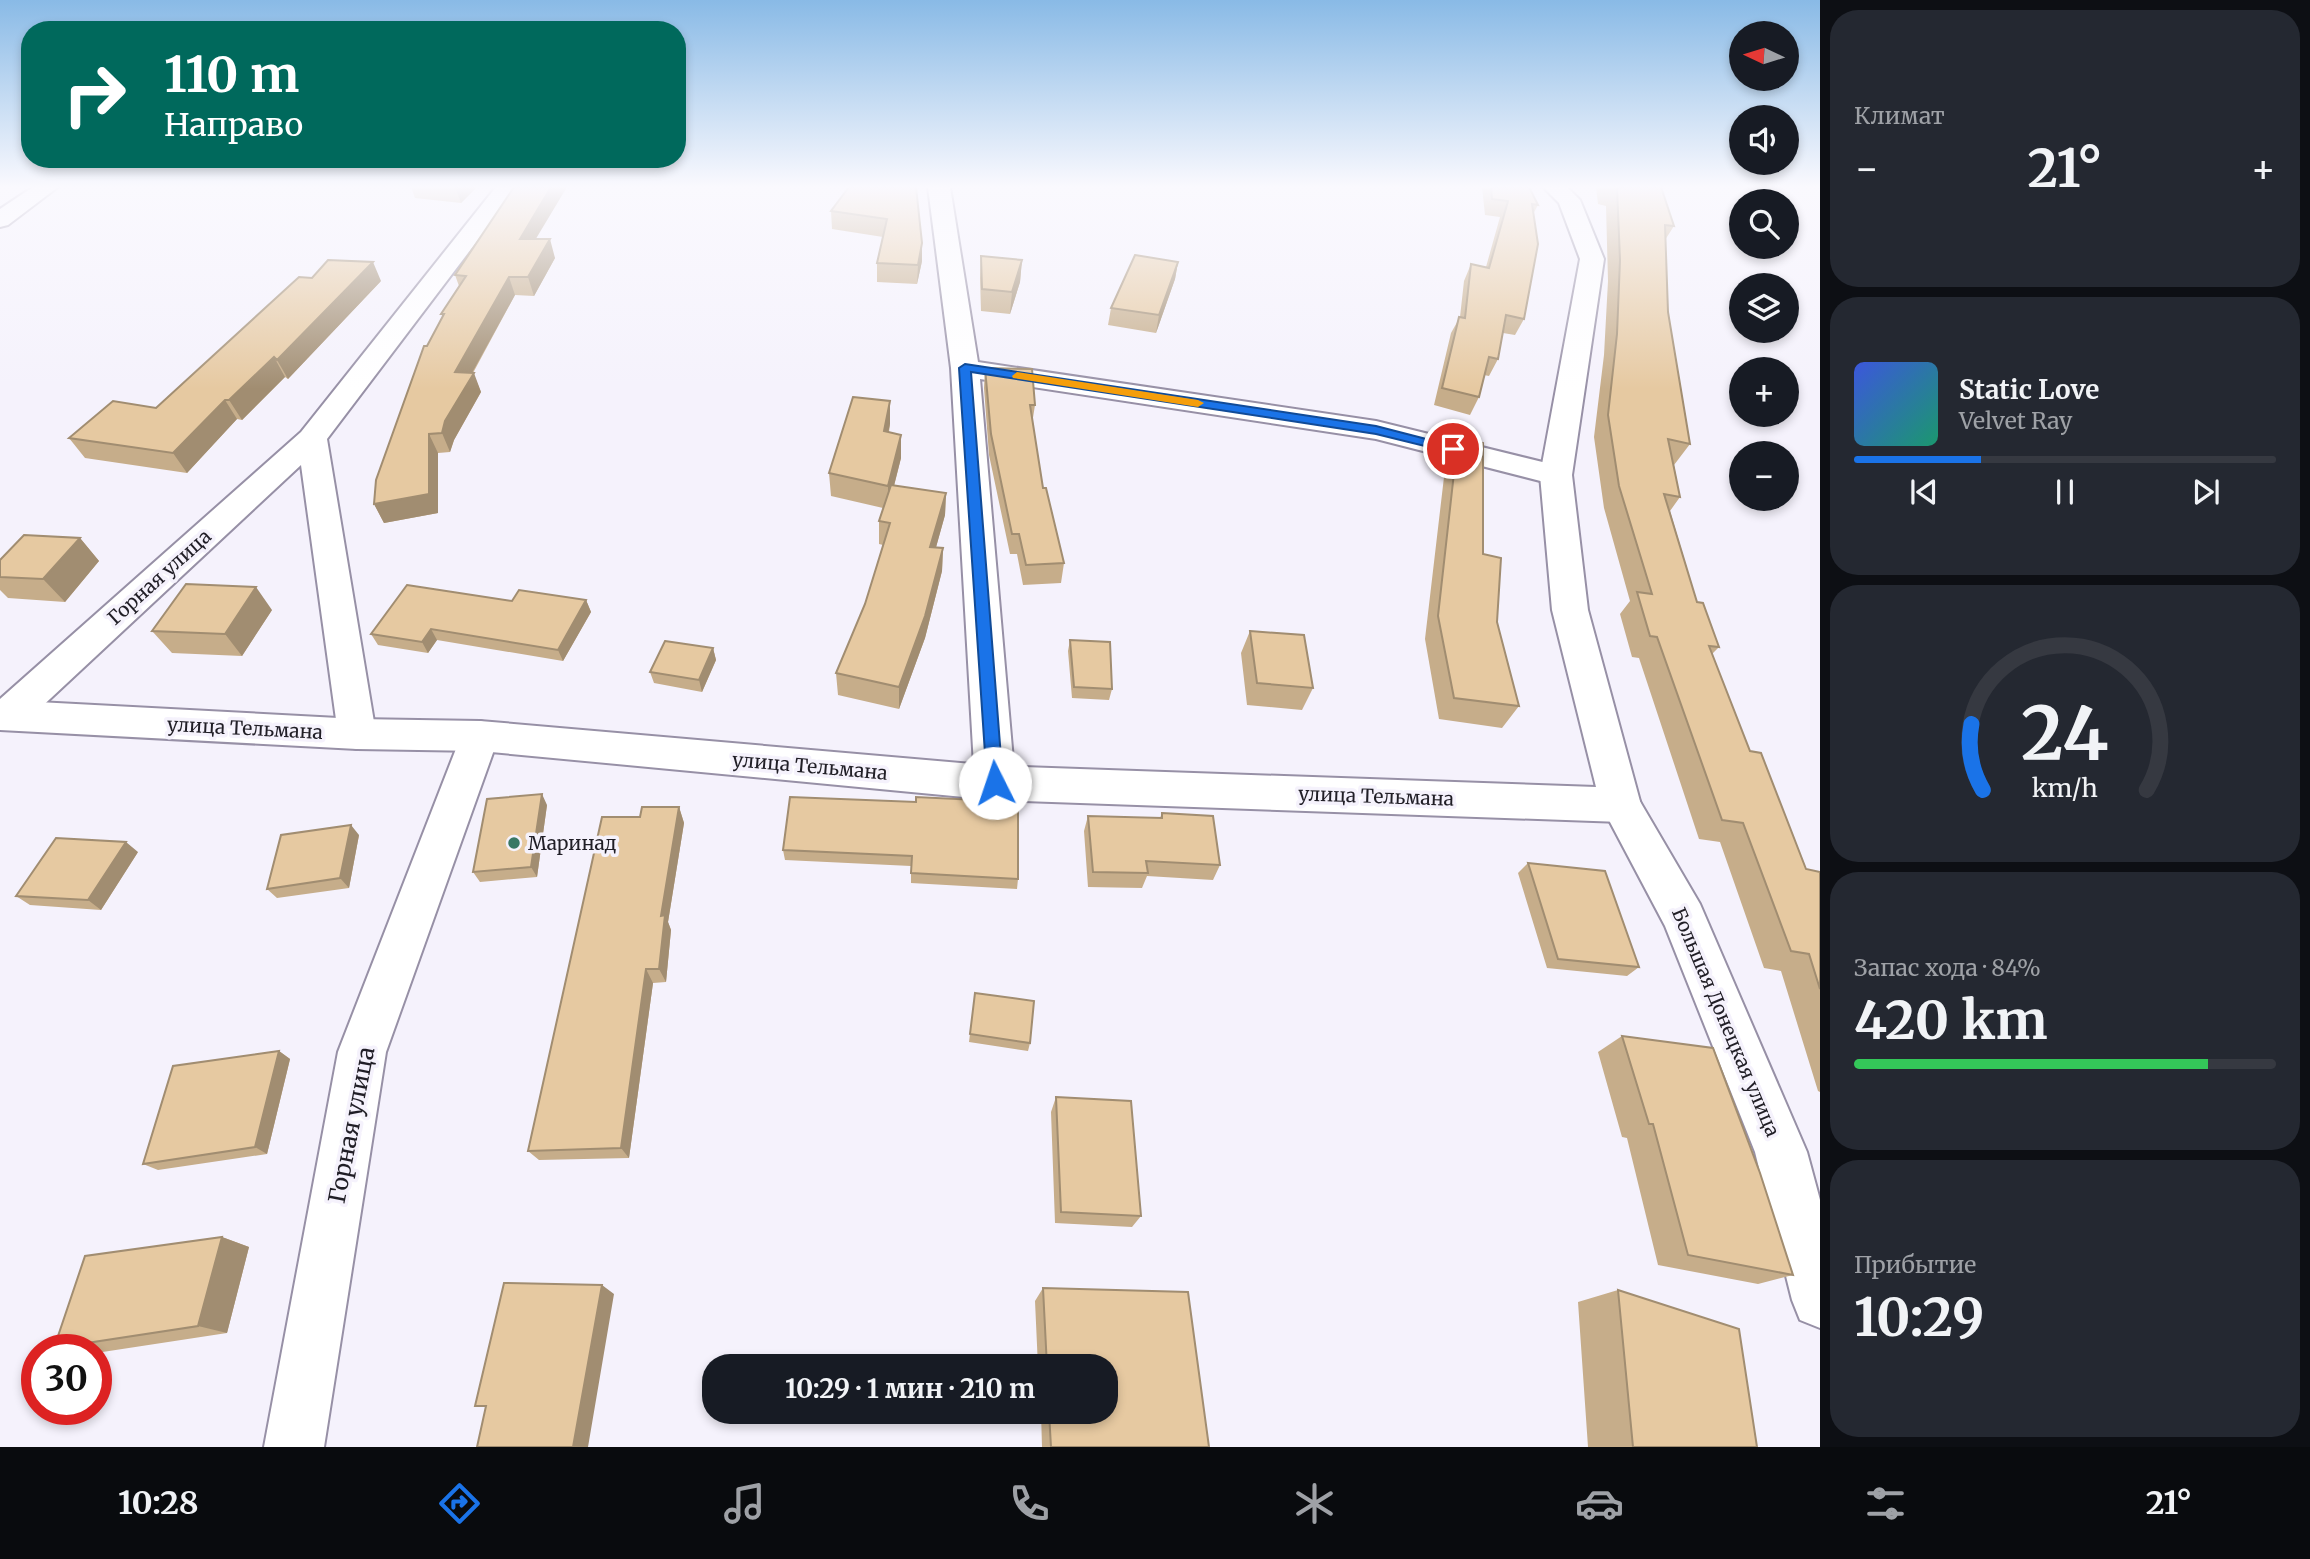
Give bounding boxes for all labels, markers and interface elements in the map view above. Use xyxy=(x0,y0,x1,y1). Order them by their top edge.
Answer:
north arrow xyxy=(1729,21,1799,91)
map controls xyxy=(1729,21,1799,511)
text: 110 m xyxy=(164,44,299,105)
icon: right xyxy=(49,49,140,140)
text: Климат xyxy=(1854,101,1945,130)
text: Направо xyxy=(164,105,303,145)
button: sound xyxy=(1729,105,1799,175)
text: 21° xyxy=(2027,136,2103,201)
text: − xyxy=(1854,145,1879,192)
text: + xyxy=(2251,145,2276,192)
button: search xyxy=(1729,189,1799,259)
button: layers xyxy=(1729,273,1799,343)
button: + xyxy=(1729,357,1799,427)
text: Static Love xyxy=(1959,373,2099,406)
text: Velvet Ray xyxy=(1959,406,2072,435)
pin xyxy=(1423,419,1483,479)
icon: arrive xyxy=(1434,430,1472,468)
button: − xyxy=(1729,441,1799,511)
icon: previous xyxy=(1905,473,1943,511)
icon: pause xyxy=(2046,473,2084,511)
icon: next xyxy=(2187,473,2225,511)
street label: Горная улица xyxy=(102,524,216,630)
text: 24 xyxy=(2021,688,2109,780)
street label: улица Тельмана xyxy=(167,712,323,744)
position arrow xyxy=(958,746,1032,820)
street label: улица Тельмана xyxy=(731,747,889,785)
text: km/h xyxy=(2032,771,2098,803)
street label: улица Тельмана xyxy=(1298,781,1454,811)
place label: Маринад xyxy=(528,831,617,855)
marker: Маринад xyxy=(506,835,522,851)
street label: Большая Донецкая улица xyxy=(1667,904,1785,1140)
text: Запас хода · 84% xyxy=(1854,953,2041,982)
text: 420 km xyxy=(1854,988,2048,1053)
street label: Горная улица xyxy=(322,1044,380,1206)
text: Прибытие xyxy=(1854,1250,1976,1279)
text: 10:29 xyxy=(1854,1285,1984,1350)
speed limit sign: 30 xyxy=(21,1334,112,1425)
text: 10:29 · 1 мин · 210 m xyxy=(785,1372,1035,1405)
icon: directions xyxy=(435,1479,484,1528)
icon: music xyxy=(720,1479,769,1528)
icon: phone xyxy=(1005,1479,1054,1528)
icon: climate xyxy=(1290,1479,1339,1528)
icon: car xyxy=(1575,1479,1624,1528)
icon: filters xyxy=(1861,1479,1910,1528)
text: 10:28 xyxy=(118,1483,199,1523)
text: 21° xyxy=(2146,1483,2192,1523)

